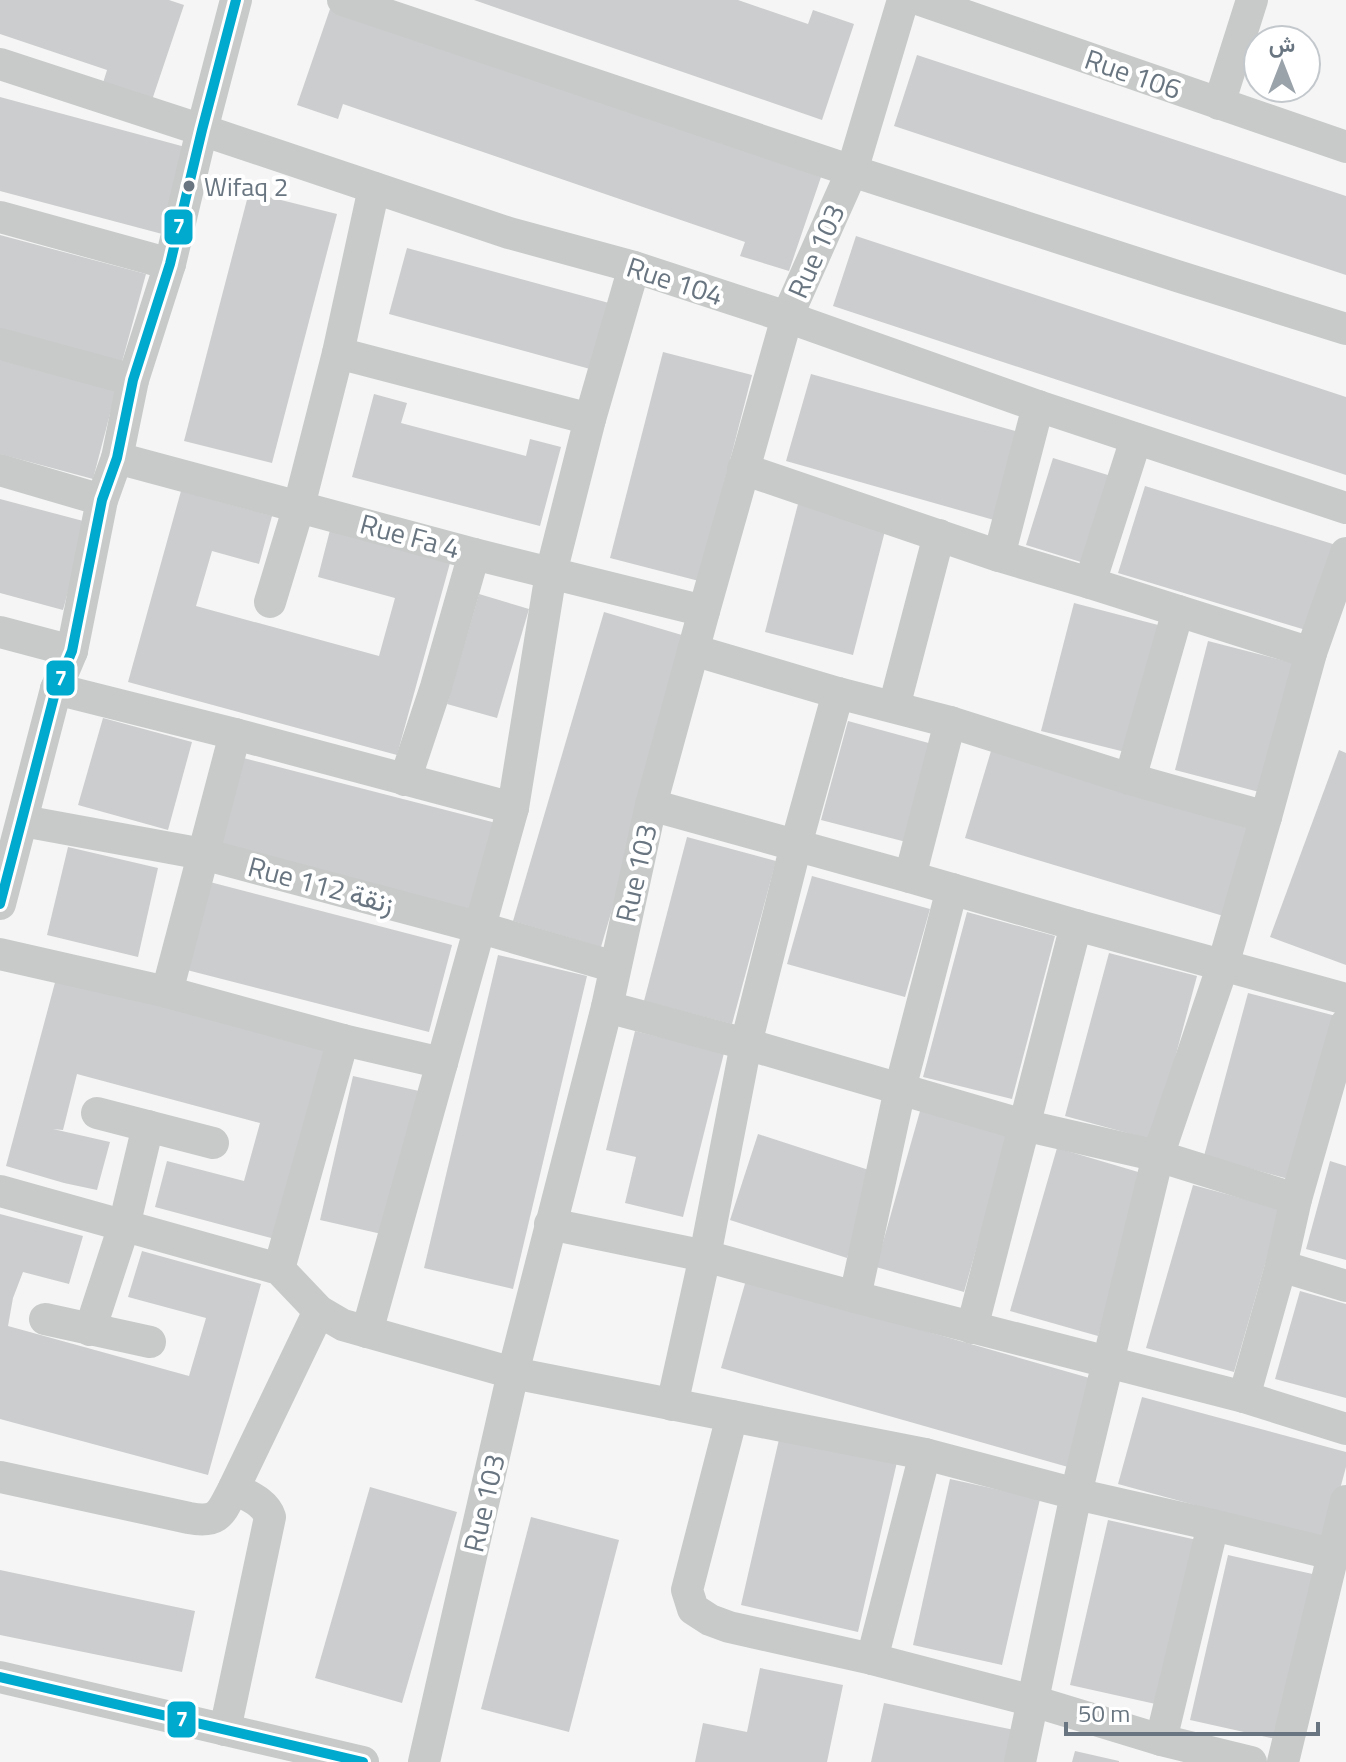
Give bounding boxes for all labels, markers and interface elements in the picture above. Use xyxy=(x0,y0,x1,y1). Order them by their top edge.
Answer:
north arrow xyxy=(1242,24,1322,104)
text: ش xyxy=(1269,27,1295,61)
street label: Rue 106 xyxy=(1079,37,1187,110)
place label: Wifaq 2 xyxy=(204,167,288,206)
marker: Wifaq 2 xyxy=(181,178,197,194)
street label: Rue 103 xyxy=(776,197,855,305)
line badge: 7 xyxy=(163,208,194,246)
text: 7 xyxy=(173,209,185,243)
street label: Rue 104 xyxy=(621,245,729,316)
street label: Rue Fa 4 xyxy=(355,502,465,569)
line badge: 7 xyxy=(45,659,76,697)
text: 7 xyxy=(55,661,67,695)
street label: Rue 103 xyxy=(603,820,668,926)
street label: Rue 112 زنقة xyxy=(243,844,399,925)
street label: Rue 103 xyxy=(451,1450,516,1556)
scale bar xyxy=(1066,1686,1318,1736)
text: 50 m xyxy=(1078,1695,1130,1731)
line badge: 7 xyxy=(166,1700,197,1739)
text: 7 xyxy=(176,1702,188,1736)

